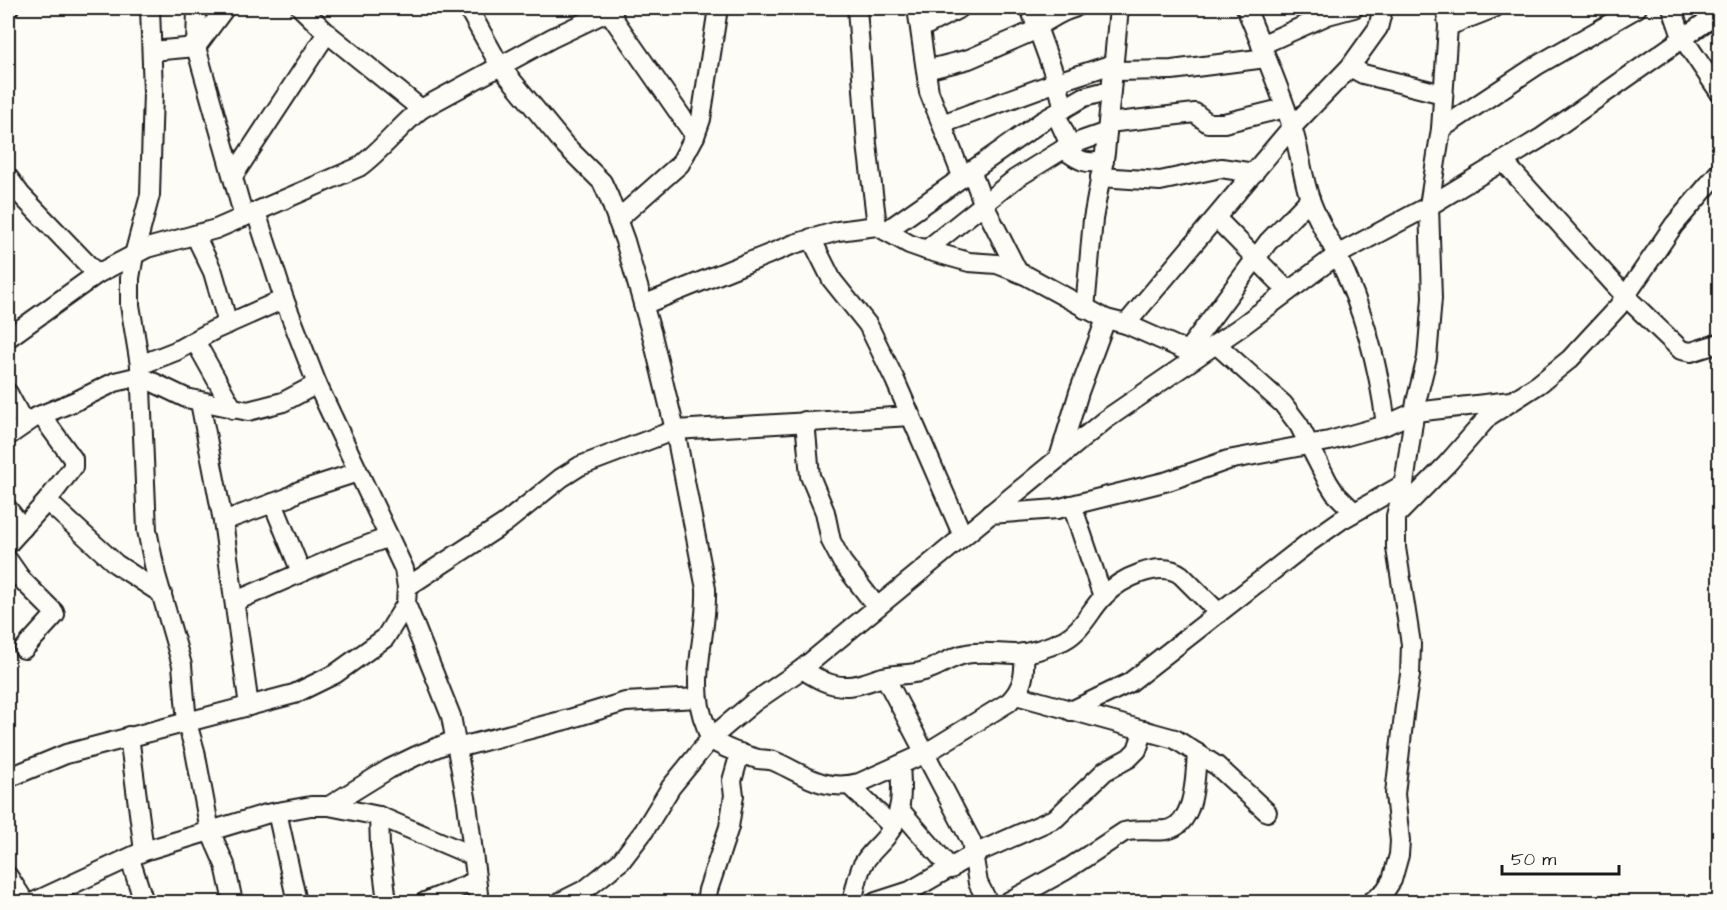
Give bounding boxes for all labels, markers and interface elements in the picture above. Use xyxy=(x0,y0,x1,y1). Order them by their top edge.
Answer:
scale bar xyxy=(1502,838,1619,876)
text: 50 m xyxy=(1511,847,1556,872)

